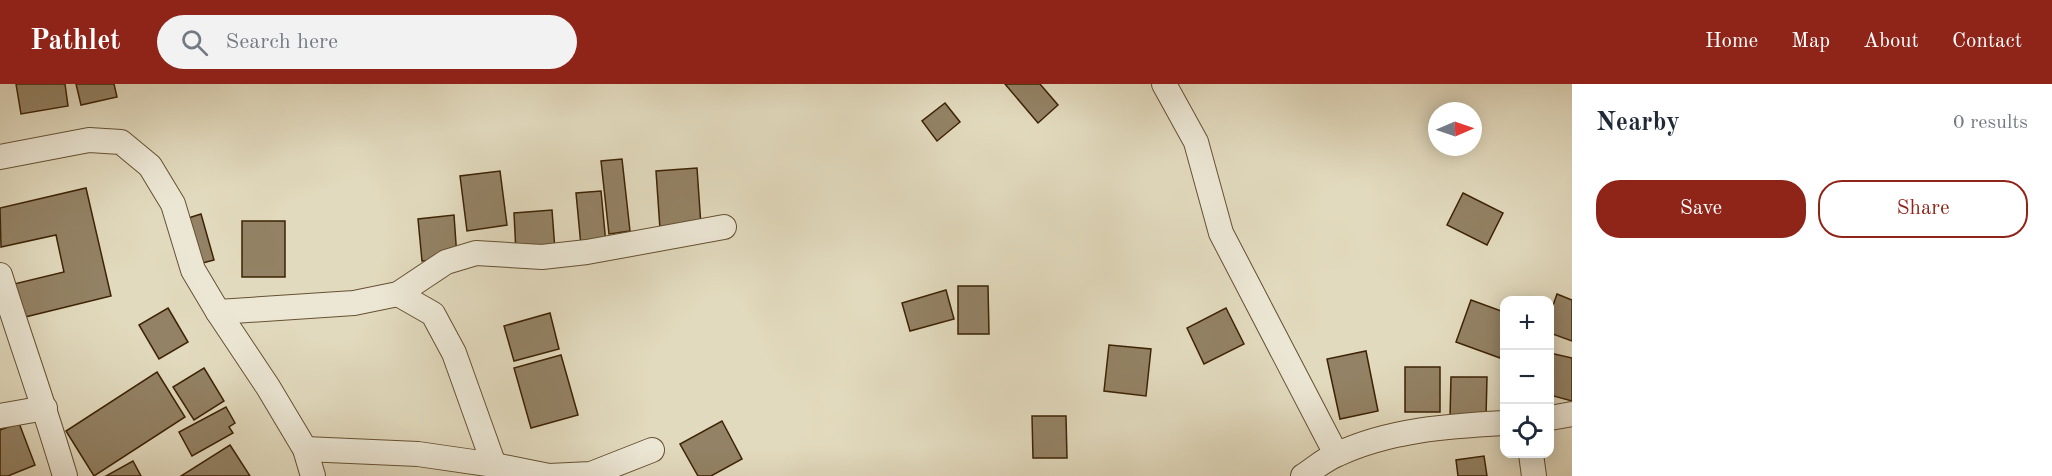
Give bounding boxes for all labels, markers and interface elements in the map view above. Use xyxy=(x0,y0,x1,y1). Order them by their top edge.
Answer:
search box xyxy=(157,15,577,69)
icon: search xyxy=(178,26,211,59)
text: Pathlet xyxy=(30,28,121,56)
text: Search here xyxy=(226,31,338,53)
text: Home xyxy=(1705,31,1758,52)
text: Map xyxy=(1791,31,1830,52)
text: About xyxy=(1863,31,1919,52)
text: Contact xyxy=(1952,31,2022,52)
north arrow xyxy=(1428,102,1482,156)
text: Nearby xyxy=(1596,110,1680,136)
text: 0 results xyxy=(1953,113,2028,133)
button: Save xyxy=(1596,180,1806,238)
button: Share xyxy=(1818,180,2028,238)
map controls xyxy=(1500,296,1554,458)
button: + xyxy=(1500,296,1554,350)
button: − xyxy=(1500,350,1554,404)
button: locate xyxy=(1500,404,1554,458)

